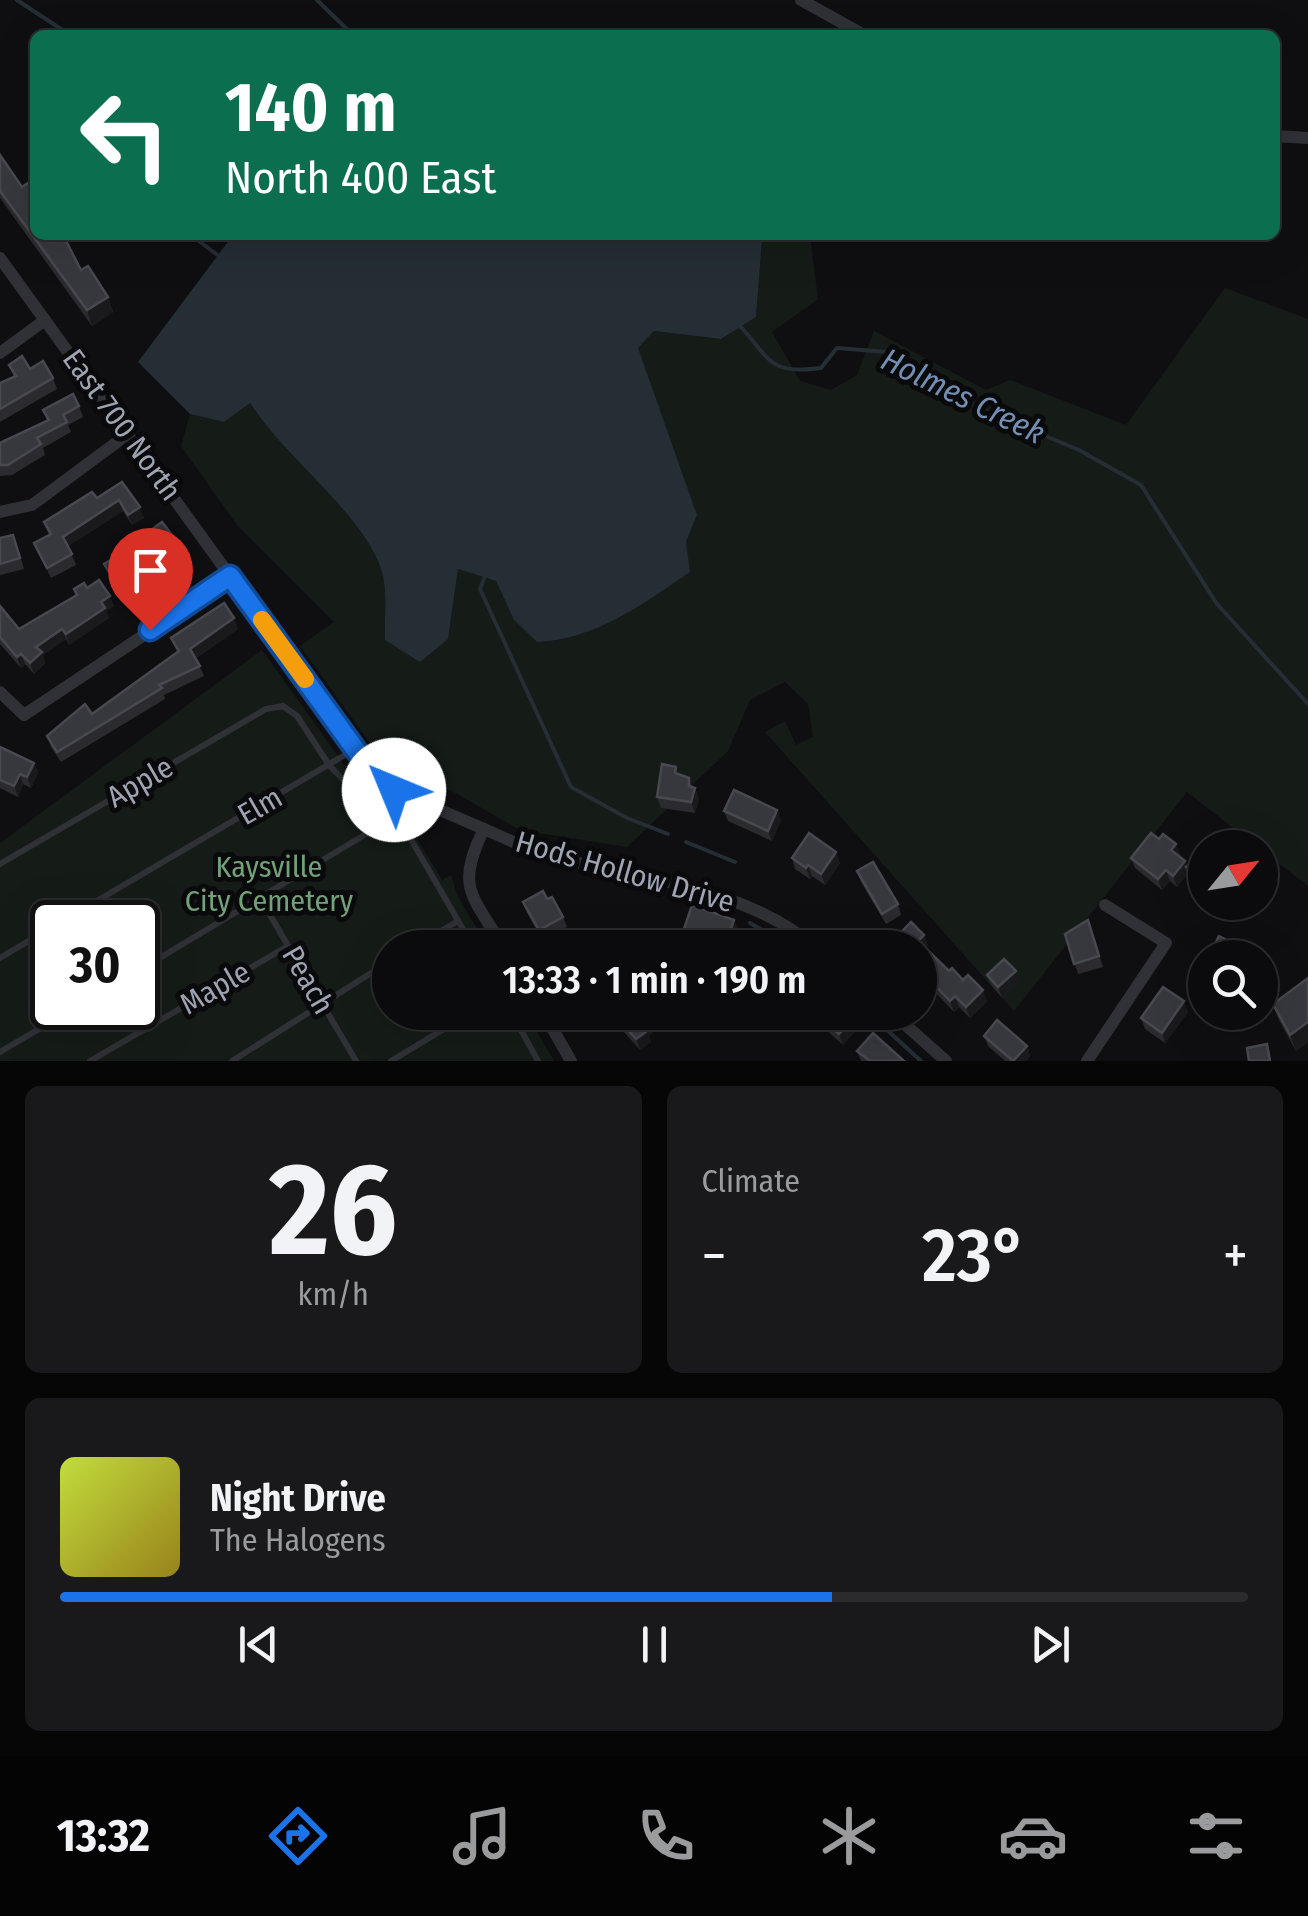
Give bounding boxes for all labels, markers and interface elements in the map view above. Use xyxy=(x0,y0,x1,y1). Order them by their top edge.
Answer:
text: 140 m xyxy=(225,66,397,150)
icon: left xyxy=(60,70,190,200)
text: North 400 East xyxy=(225,151,496,205)
water label: Holmes Creek xyxy=(875,340,1051,452)
street label: East 700 North xyxy=(55,342,189,508)
pin xyxy=(108,528,193,631)
icon: arrive xyxy=(123,543,178,598)
position arrow xyxy=(342,738,446,842)
street label: Apple xyxy=(101,749,179,815)
street label: Elm xyxy=(232,779,288,833)
street label: Hods Hollow Drive xyxy=(512,824,738,920)
north arrow xyxy=(1188,830,1278,920)
map controls xyxy=(1188,830,1278,1030)
park label: Kaysville City Cemetery xyxy=(185,849,354,919)
speed limit sign: 30 xyxy=(30,900,160,1030)
street label: Peach xyxy=(274,940,342,1020)
button: search xyxy=(1188,940,1278,1030)
street label: Maple xyxy=(174,954,256,1022)
text: 13:33 · 1 min · 190 m xyxy=(503,957,806,1003)
text: 26 xyxy=(269,1132,397,1288)
text: Climate xyxy=(702,1162,800,1200)
text: 23° xyxy=(922,1211,1027,1301)
text: − xyxy=(702,1223,726,1289)
text: + xyxy=(1223,1223,1248,1289)
text: km/h xyxy=(298,1275,369,1313)
text: Night Drive xyxy=(210,1475,386,1521)
text: The Halogens xyxy=(210,1521,386,1559)
icon: previous xyxy=(231,1617,286,1672)
icon: pause xyxy=(627,1617,682,1672)
icon: next xyxy=(1023,1617,1078,1672)
icon: directions xyxy=(263,1801,333,1871)
icon: music xyxy=(447,1801,517,1871)
icon: phone xyxy=(631,1801,701,1871)
icon: climate xyxy=(814,1801,884,1871)
icon: car xyxy=(998,1801,1068,1871)
icon: filters xyxy=(1181,1801,1251,1871)
text: 13:32 xyxy=(57,1809,150,1863)

